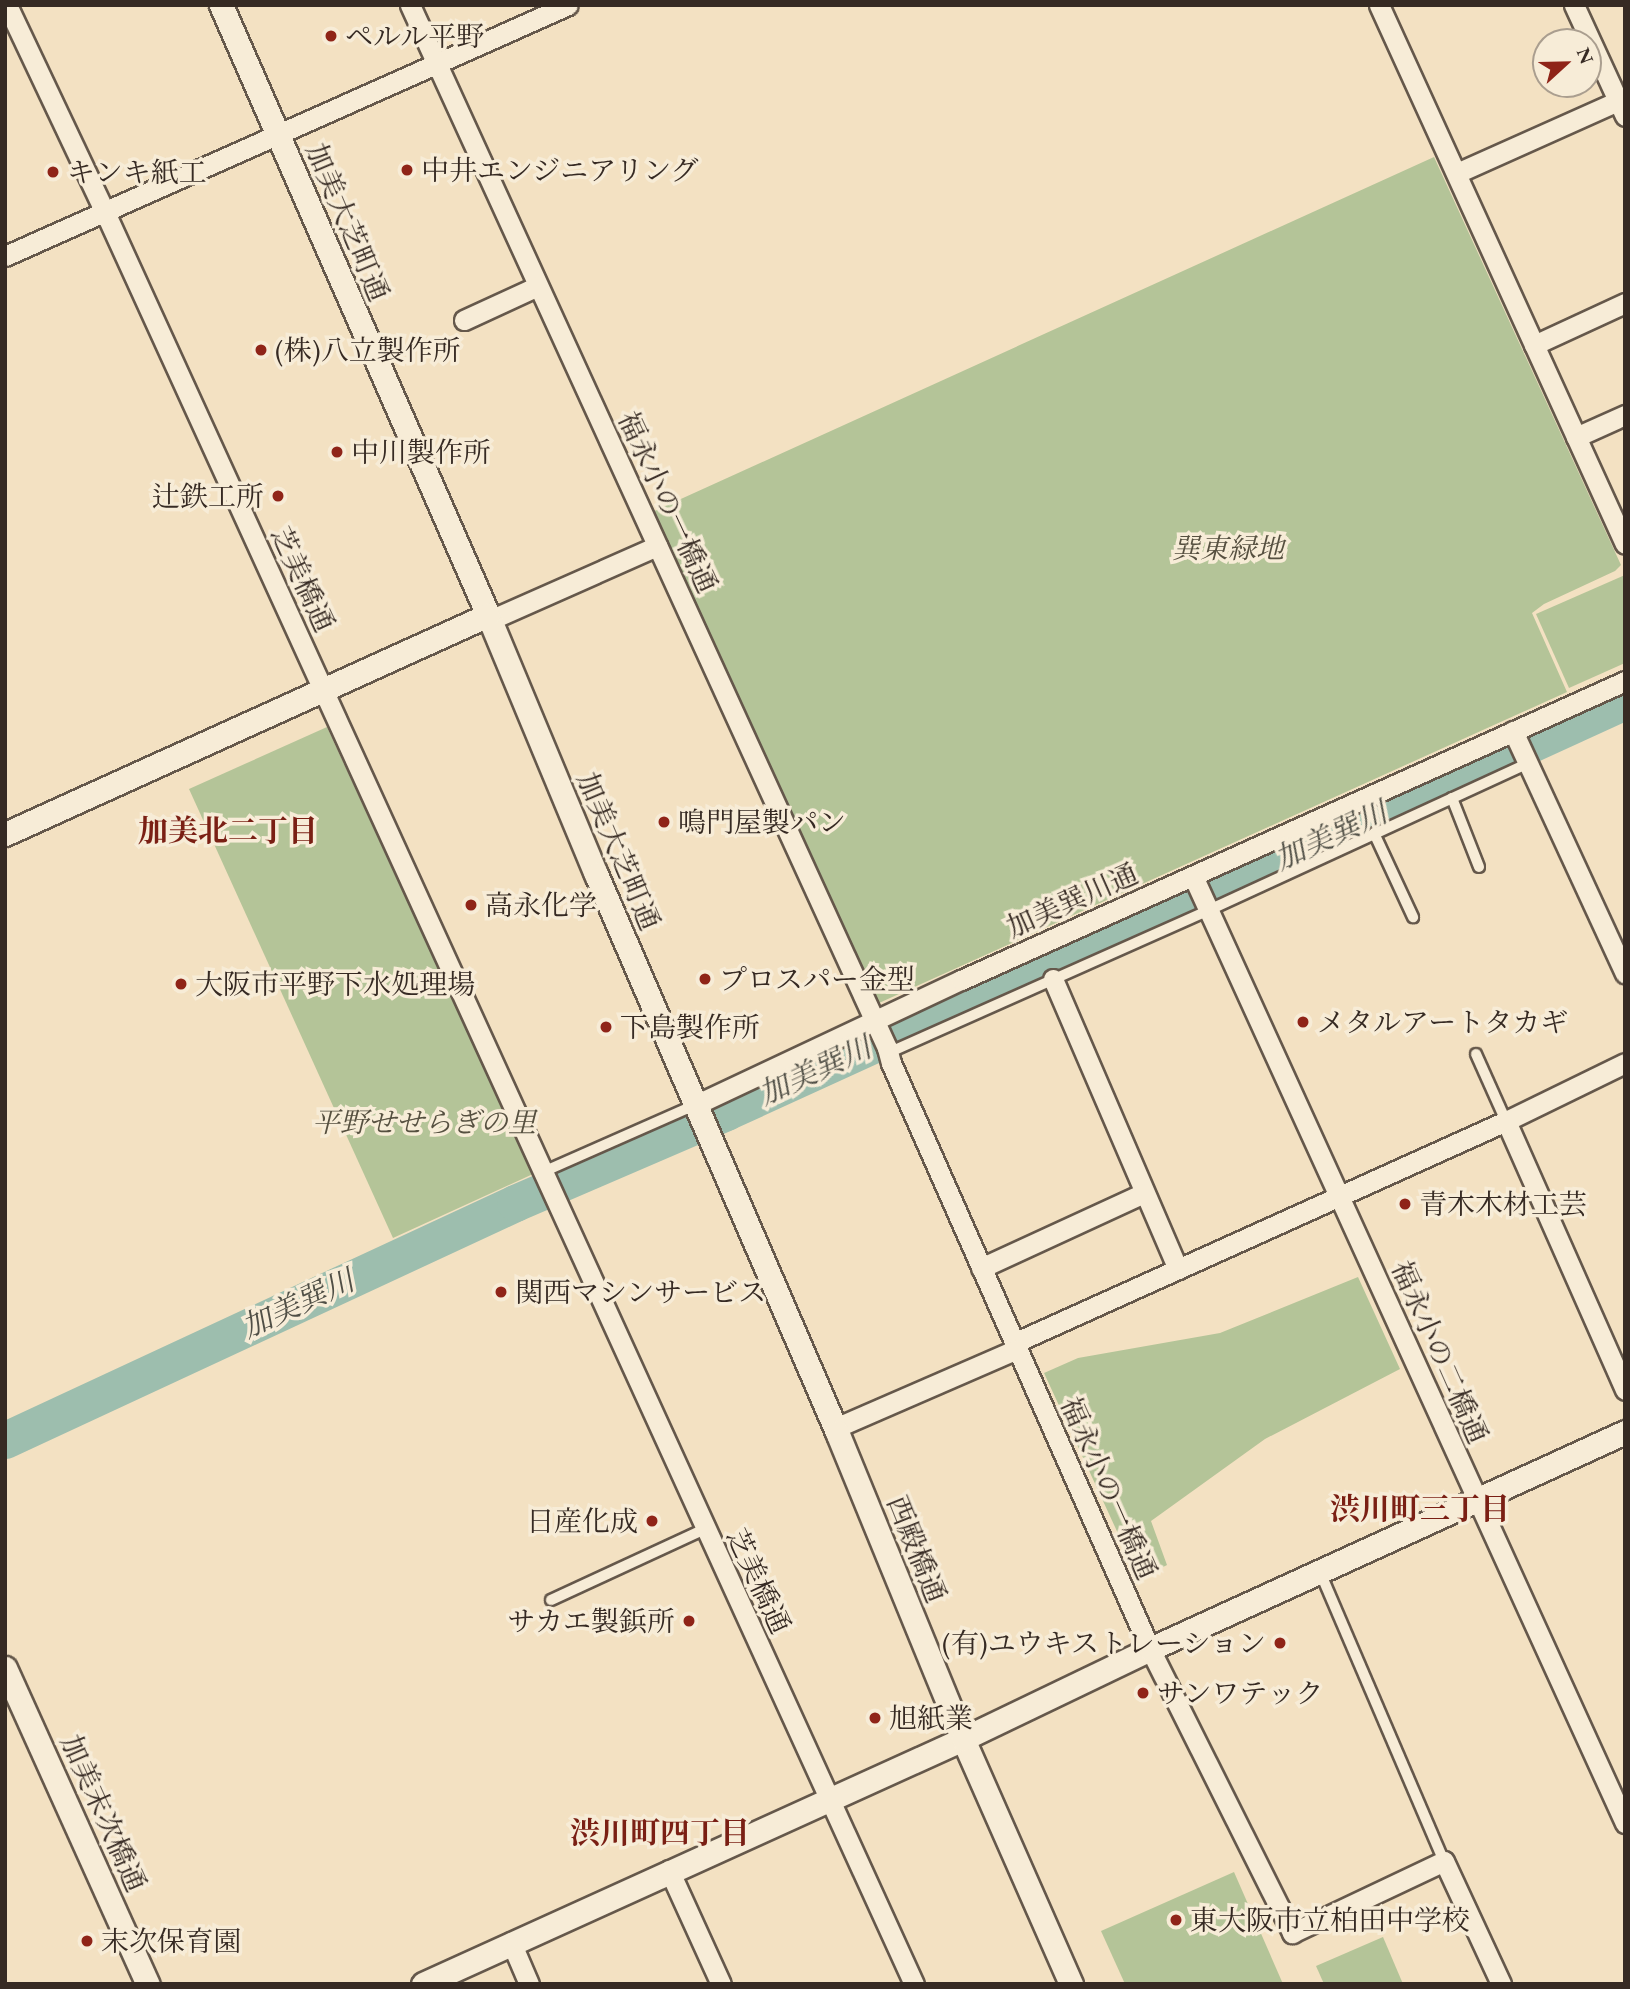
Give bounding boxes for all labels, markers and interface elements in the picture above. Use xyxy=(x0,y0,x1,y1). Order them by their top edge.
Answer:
place label: ペルル平野 xyxy=(345,19,485,53)
marker: ペルル平野 xyxy=(323,28,339,44)
north arrow xyxy=(1532,28,1602,98)
text: N xyxy=(1571,44,1600,68)
street label: 加美大芝町通 xyxy=(300,138,396,306)
place label: 中井エンジニアリング xyxy=(421,153,701,187)
place label: キンキ紙工 xyxy=(67,155,207,189)
marker: 中井エンジニアリング xyxy=(399,162,415,178)
marker: キンキ紙工 xyxy=(45,164,61,180)
place label: (株)八立製作所 xyxy=(275,333,461,367)
marker: (株)八立製作所 xyxy=(253,342,269,358)
street label: 福永小の一橋通 xyxy=(611,406,725,598)
place label: 中川製作所 xyxy=(351,435,491,469)
marker: 中川製作所 xyxy=(329,444,345,460)
place label: 辻鉄工所 xyxy=(152,479,264,513)
marker: 辻鉄工所 xyxy=(270,488,286,504)
street label: 芝美橋通 xyxy=(264,521,342,637)
park label: 巽東緑地 xyxy=(1172,531,1284,565)
street label: 加美大芝町通 xyxy=(571,767,667,935)
water label: 加美巽川 xyxy=(1269,794,1393,878)
place label: 鳴門屋製パン xyxy=(678,805,846,839)
district label: 加美北二丁目 xyxy=(138,813,318,849)
marker: 鳴門屋製パン xyxy=(656,814,672,830)
street label: 加美巽川通 xyxy=(1001,856,1143,944)
place label: 高永化学 xyxy=(485,888,597,922)
marker: 高永化学 xyxy=(463,897,479,913)
place label: プロスパー金型 xyxy=(719,962,915,996)
place label: 大阪市平野下水処理場 xyxy=(195,967,475,1001)
marker: プロスパー金型 xyxy=(697,971,713,987)
marker: 大阪市平野下水処理場 xyxy=(173,976,189,992)
place label: メタルアートタカギ xyxy=(1317,1005,1568,1039)
place label: 下島製作所 xyxy=(620,1010,760,1044)
marker: メタルアートタカギ xyxy=(1295,1014,1311,1030)
marker: 下島製作所 xyxy=(598,1019,614,1035)
water label: 加美巽川 xyxy=(753,1029,877,1113)
park label: 平野せせらぎの里 xyxy=(312,1105,536,1139)
place label: 青木木材工芸 xyxy=(1419,1187,1587,1221)
marker: 青木木材工芸 xyxy=(1397,1196,1413,1212)
street label: 福永小の二橋通 xyxy=(1385,1256,1495,1448)
water label: 加美巽川 xyxy=(236,1262,360,1346)
place label: 関西マシンサービス xyxy=(515,1275,767,1309)
marker: 関西マシンサービス xyxy=(493,1284,509,1300)
street label: 福永小の一橋通 xyxy=(1054,1392,1164,1584)
street label: 西殿橋通 xyxy=(880,1491,954,1607)
district label: 渋川町三丁目 xyxy=(1330,1491,1510,1527)
place label: 日産化成 xyxy=(526,1504,638,1538)
marker: 日産化成 xyxy=(644,1513,660,1529)
street label: 芝美橋通 xyxy=(720,1523,798,1639)
place label: サカエ製鋲所 xyxy=(507,1604,675,1638)
marker: サカエ製鋲所 xyxy=(681,1613,697,1629)
place label: (有)ユウキストレーション xyxy=(940,1626,1266,1660)
marker: (有)ユウキストレーション xyxy=(1272,1635,1288,1651)
place label: サンワテック xyxy=(1157,1676,1325,1710)
marker: サンワテック xyxy=(1135,1685,1151,1701)
place label: 旭紙業 xyxy=(889,1701,973,1735)
marker: 旭紙業 xyxy=(867,1710,883,1726)
street label: 加美末次橋通 xyxy=(54,1729,154,1897)
district label: 渋川町四丁目 xyxy=(570,1815,750,1851)
place label: 東大阪市立柏田中学校 xyxy=(1190,1903,1470,1937)
marker: 東大阪市立柏田中学校 xyxy=(1168,1912,1184,1928)
place label: 末次保育園 xyxy=(101,1924,241,1958)
marker: 末次保育園 xyxy=(79,1933,95,1949)

